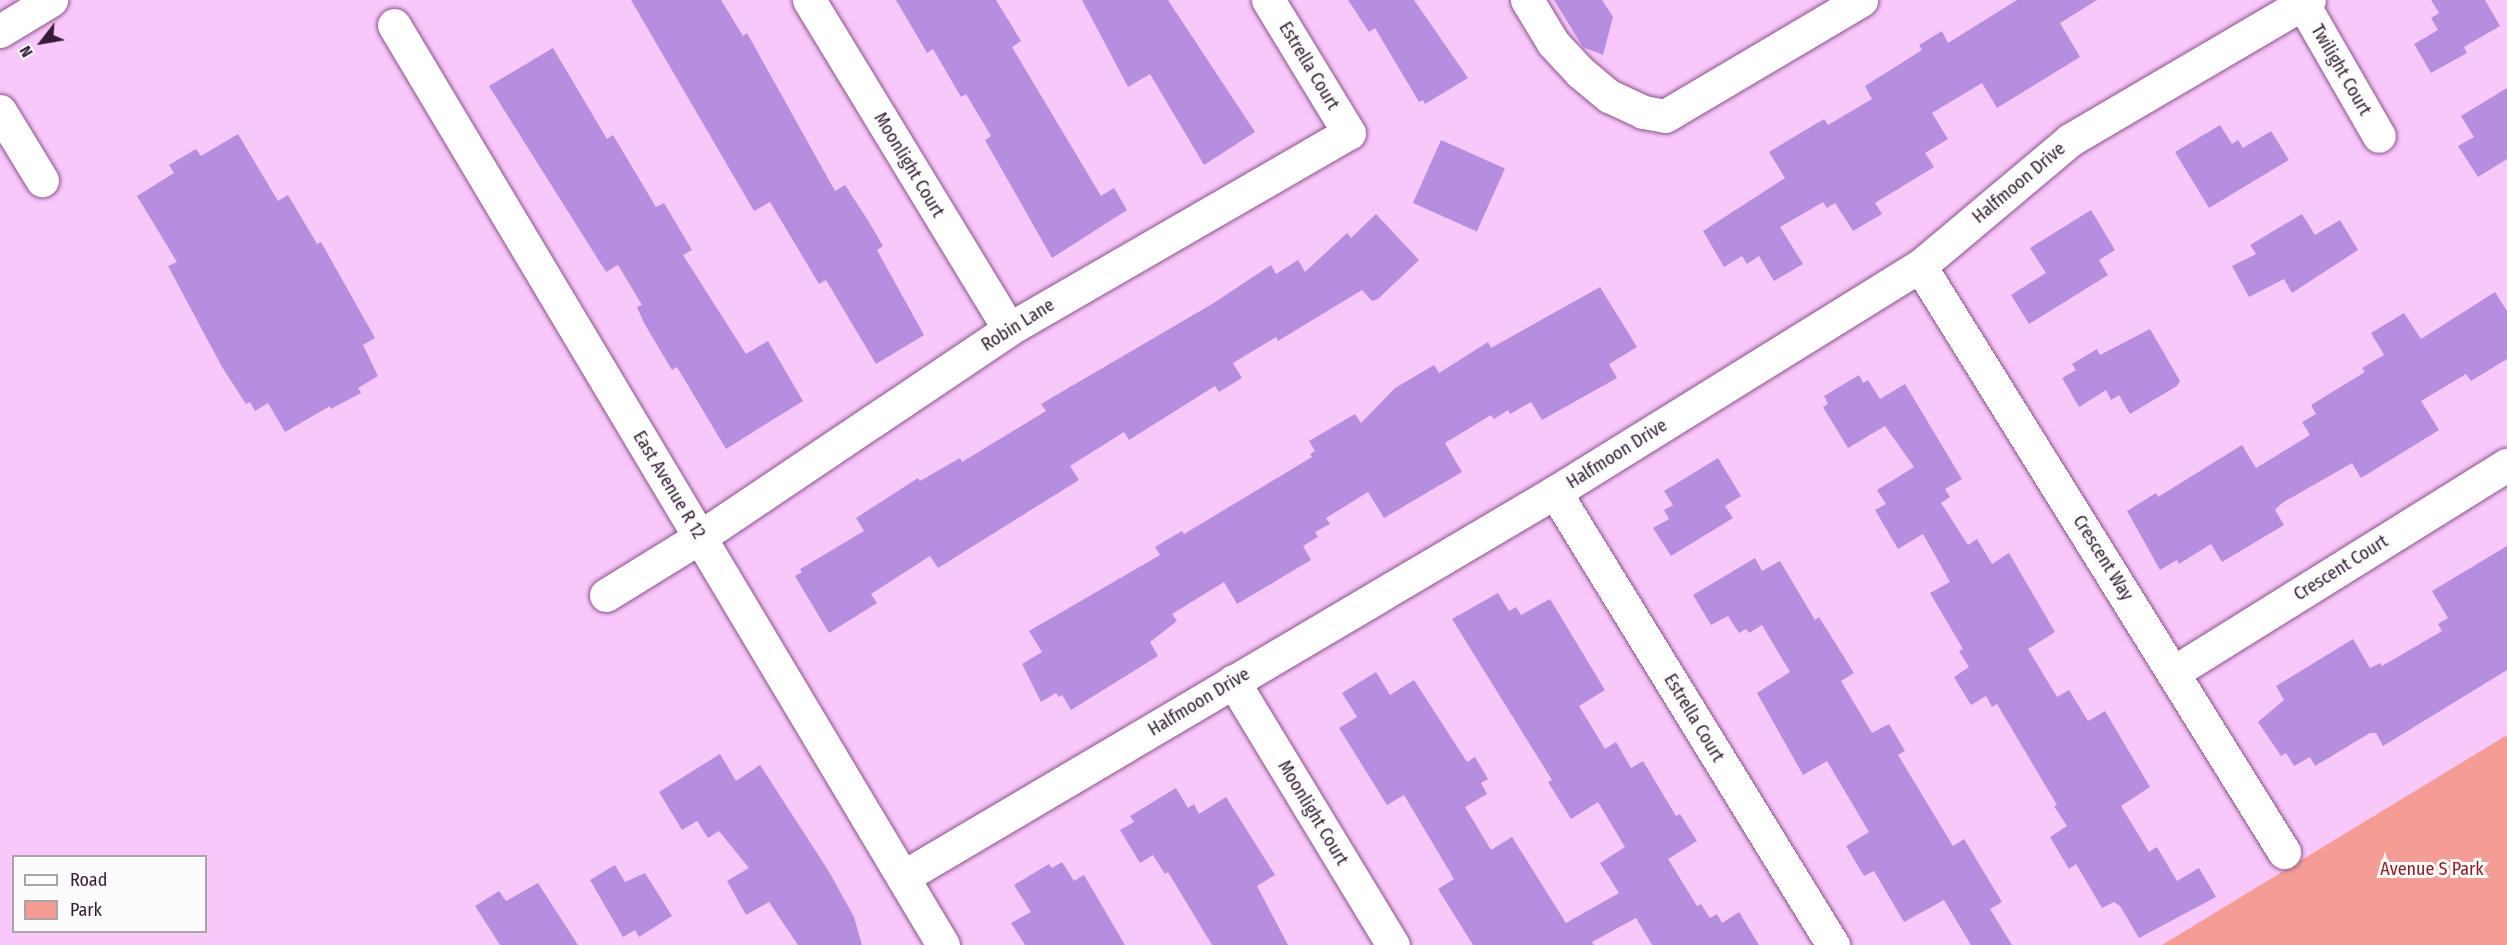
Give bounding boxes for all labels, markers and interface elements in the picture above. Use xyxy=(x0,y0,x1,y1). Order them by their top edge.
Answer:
north arrow xyxy=(12,12,72,72)
street label: Estrella Court xyxy=(1274,18,1344,114)
street label: Twilight Court xyxy=(2306,21,2376,119)
text: N xyxy=(16,43,37,61)
street label: Moonlight Court xyxy=(869,109,949,221)
street label: Halfmoon Drive xyxy=(1968,138,2070,228)
street label: Robin Lane xyxy=(978,294,1058,356)
street label: Halfmoon Drive xyxy=(1563,415,1671,493)
street label: East Avenue R 12 xyxy=(628,427,710,543)
street label: Crescent Way xyxy=(2068,511,2138,605)
street label: Crescent Court xyxy=(2290,531,2392,605)
street label: Halfmoon Drive xyxy=(1144,663,1254,741)
street label: Estrella Court xyxy=(1659,670,1729,766)
street label: Moonlight Court xyxy=(1273,757,1353,869)
legend xyxy=(12,855,207,933)
park label: Avenue S Park xyxy=(2380,858,2484,880)
text: Road xyxy=(70,869,107,891)
text: Park xyxy=(70,899,102,921)

